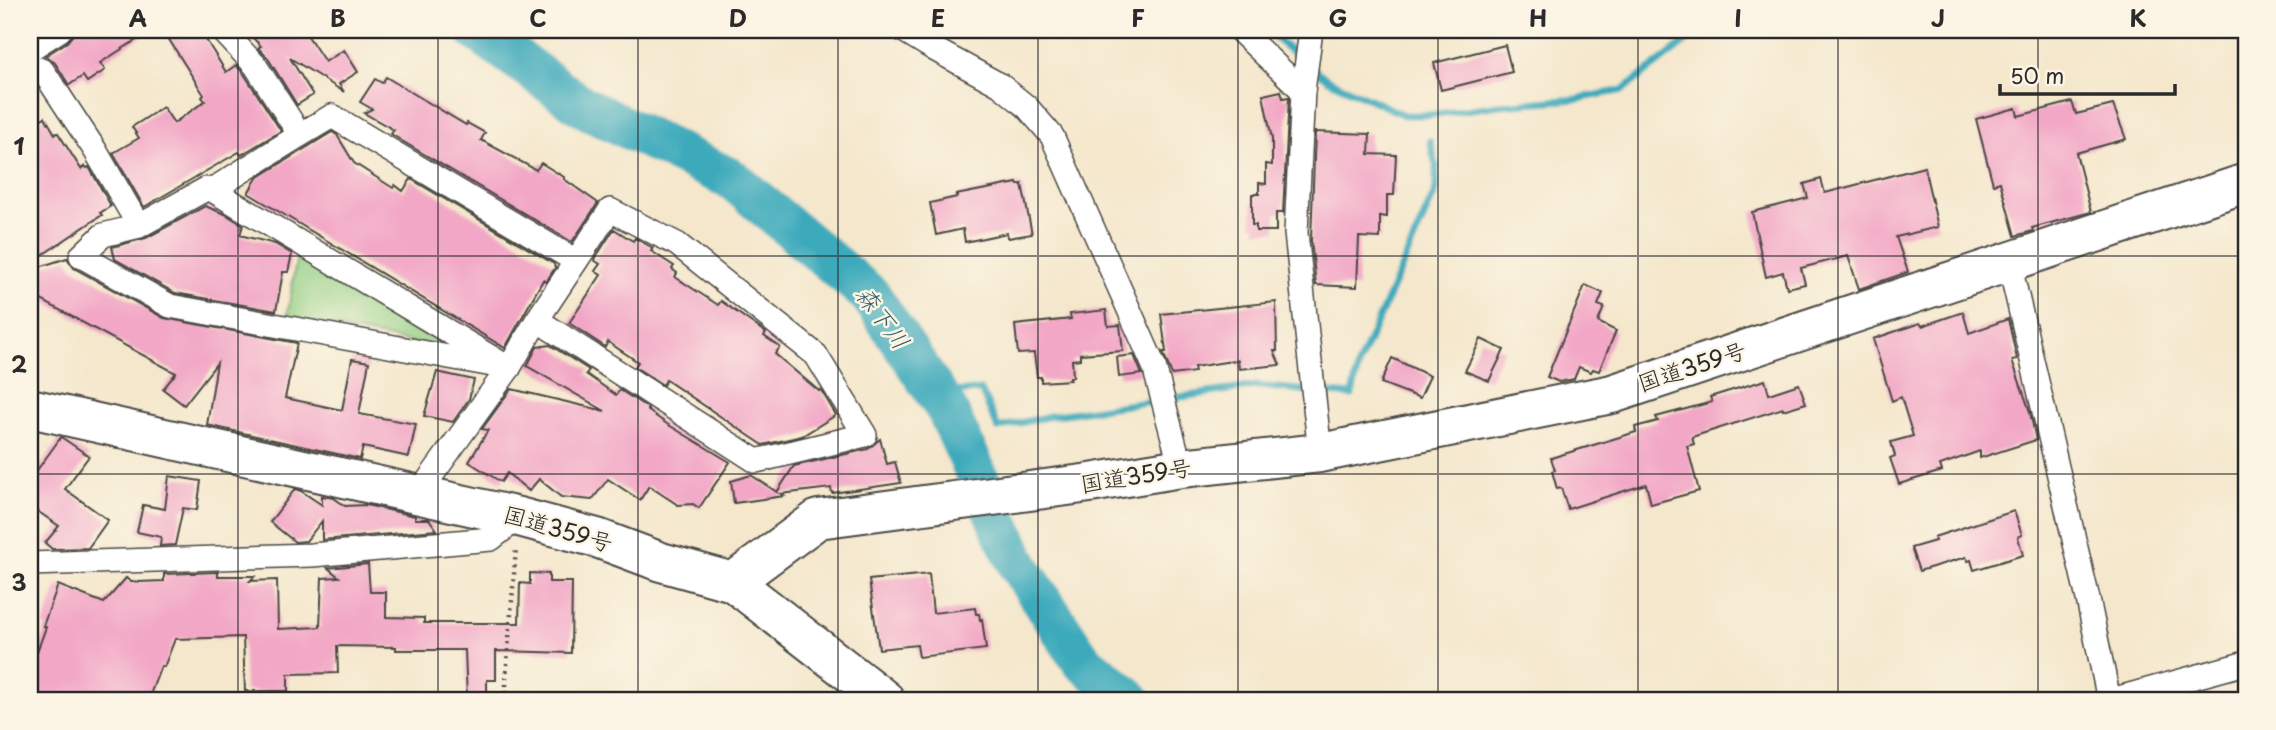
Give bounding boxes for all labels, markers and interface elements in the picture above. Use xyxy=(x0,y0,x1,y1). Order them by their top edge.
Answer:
text: A xyxy=(129,0,147,35)
text: B xyxy=(330,0,346,35)
text: C xyxy=(529,0,547,35)
text: D xyxy=(729,0,747,35)
text: E xyxy=(931,0,945,35)
text: F xyxy=(1131,0,1145,35)
text: G xyxy=(1329,0,1347,35)
text: H xyxy=(1529,0,1547,35)
text: I xyxy=(1734,0,1742,35)
text: J xyxy=(1931,0,1945,35)
text: K xyxy=(2130,0,2147,35)
scale bar xyxy=(2000,52,2174,96)
text: 50 m xyxy=(2010,59,2064,91)
text: 1 xyxy=(14,128,25,163)
water label: 森下川 xyxy=(848,277,920,356)
street label: 国道359号 xyxy=(1633,332,1750,400)
text: 2 xyxy=(11,346,27,381)
street label: 国道359号 xyxy=(1078,448,1194,501)
street label: 国道359号 xyxy=(500,495,617,560)
text: 3 xyxy=(11,564,27,599)

